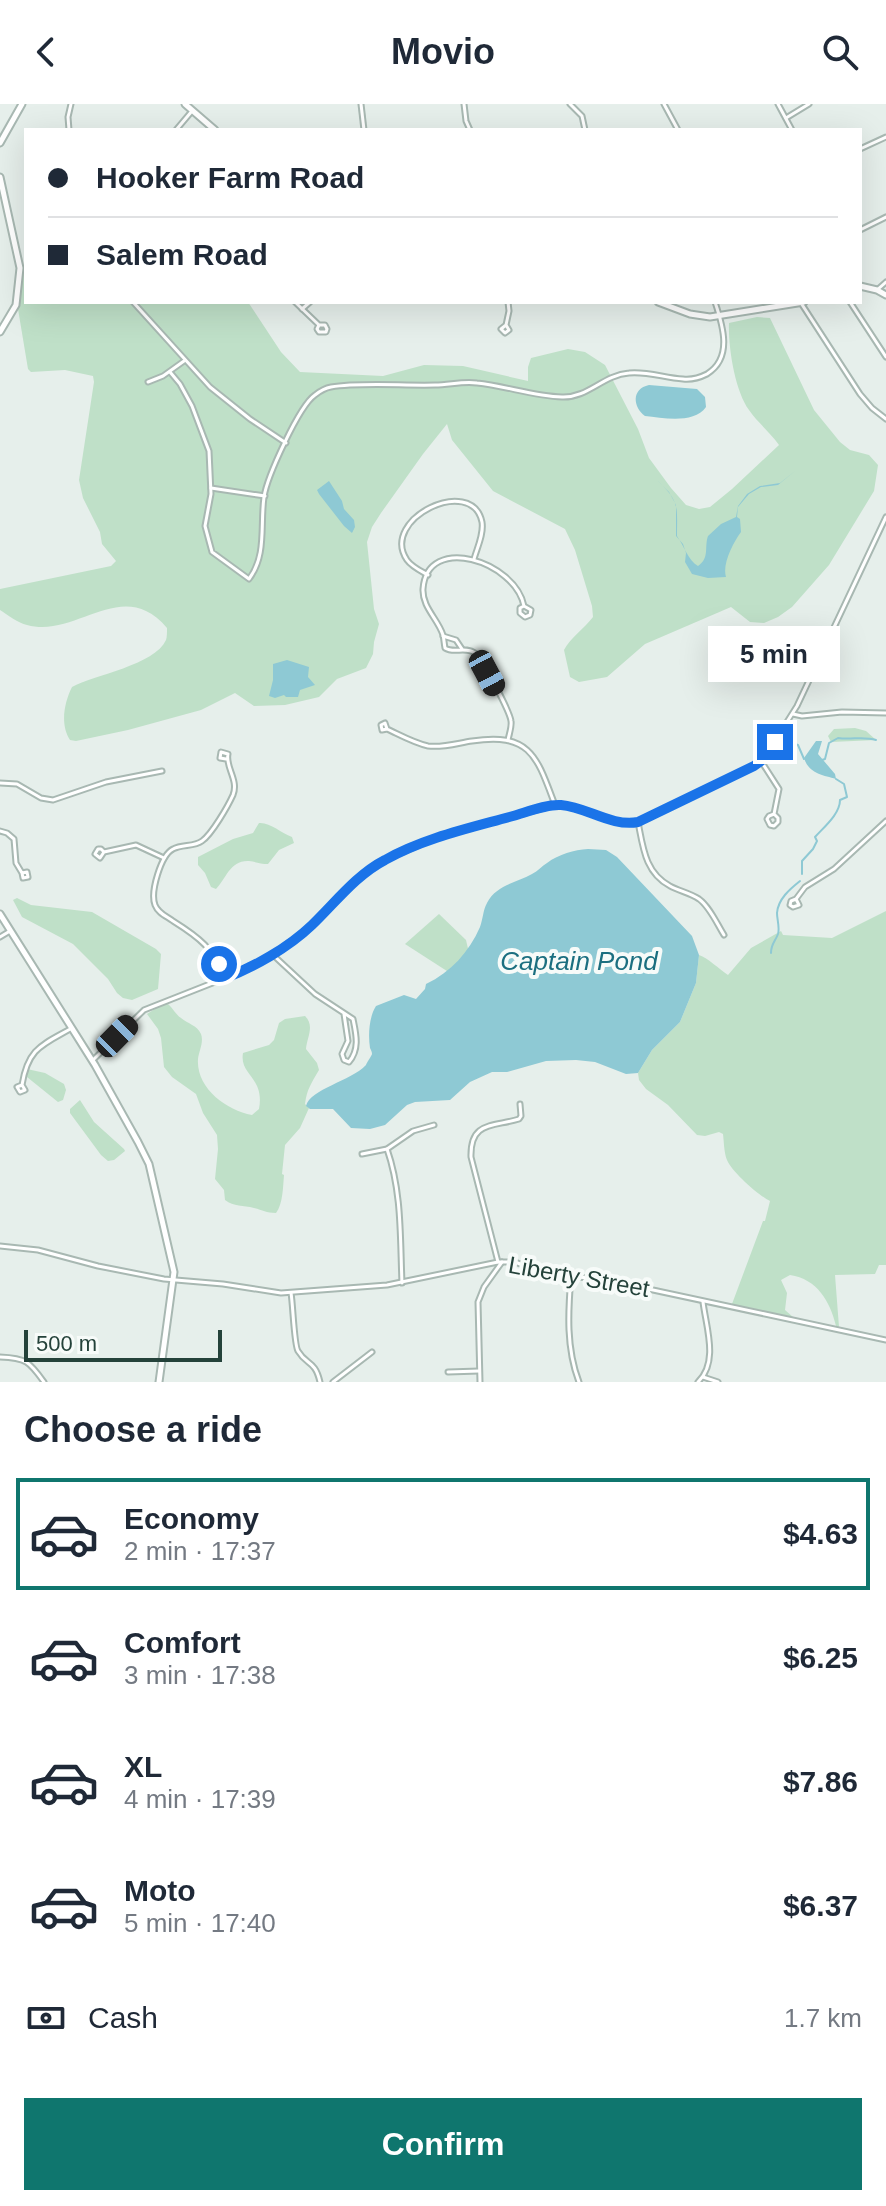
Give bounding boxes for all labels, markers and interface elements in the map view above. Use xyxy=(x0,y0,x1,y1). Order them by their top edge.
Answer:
icon: back xyxy=(24,30,68,74)
icon: search xyxy=(818,30,862,74)
text: Movio xyxy=(391,31,495,72)
text: Hooker Farm Road xyxy=(96,161,364,194)
text: Salem Road xyxy=(96,238,268,271)
callout: 5 min xyxy=(709,626,841,682)
text: 5 min xyxy=(740,639,808,669)
car xyxy=(465,646,509,700)
route end xyxy=(757,724,793,760)
route start xyxy=(201,946,237,982)
water label: Captain Pond xyxy=(500,946,659,976)
car xyxy=(92,1011,142,1061)
street label: Liberty Street xyxy=(506,1251,652,1302)
scale bar xyxy=(24,1326,222,1362)
text: 500 m xyxy=(36,1331,97,1356)
text: Choose a ride xyxy=(24,1409,262,1450)
icon: car xyxy=(28,1498,100,1570)
text: Economy xyxy=(124,1502,259,1535)
text: $4.63 xyxy=(783,1517,858,1550)
text: 2 min · 17:37 xyxy=(124,1536,276,1566)
icon: car xyxy=(28,1622,100,1694)
text: Comfort xyxy=(124,1626,241,1659)
text: $6.25 xyxy=(783,1641,858,1674)
text: 3 min · 17:38 xyxy=(124,1660,276,1690)
icon: car xyxy=(28,1746,100,1818)
text: XL xyxy=(124,1750,162,1783)
text: $7.86 xyxy=(783,1765,858,1798)
text: 4 min · 17:39 xyxy=(124,1784,276,1814)
icon: car xyxy=(28,1870,100,1942)
text: Moto xyxy=(124,1874,196,1907)
text: $6.37 xyxy=(783,1889,858,1922)
text: 5 min · 17:40 xyxy=(124,1908,276,1938)
icon: cash xyxy=(24,1996,68,2040)
text: Cash xyxy=(88,2001,158,2034)
text: 1.7 km xyxy=(784,2003,862,2033)
button: Confirm xyxy=(24,2098,862,2190)

